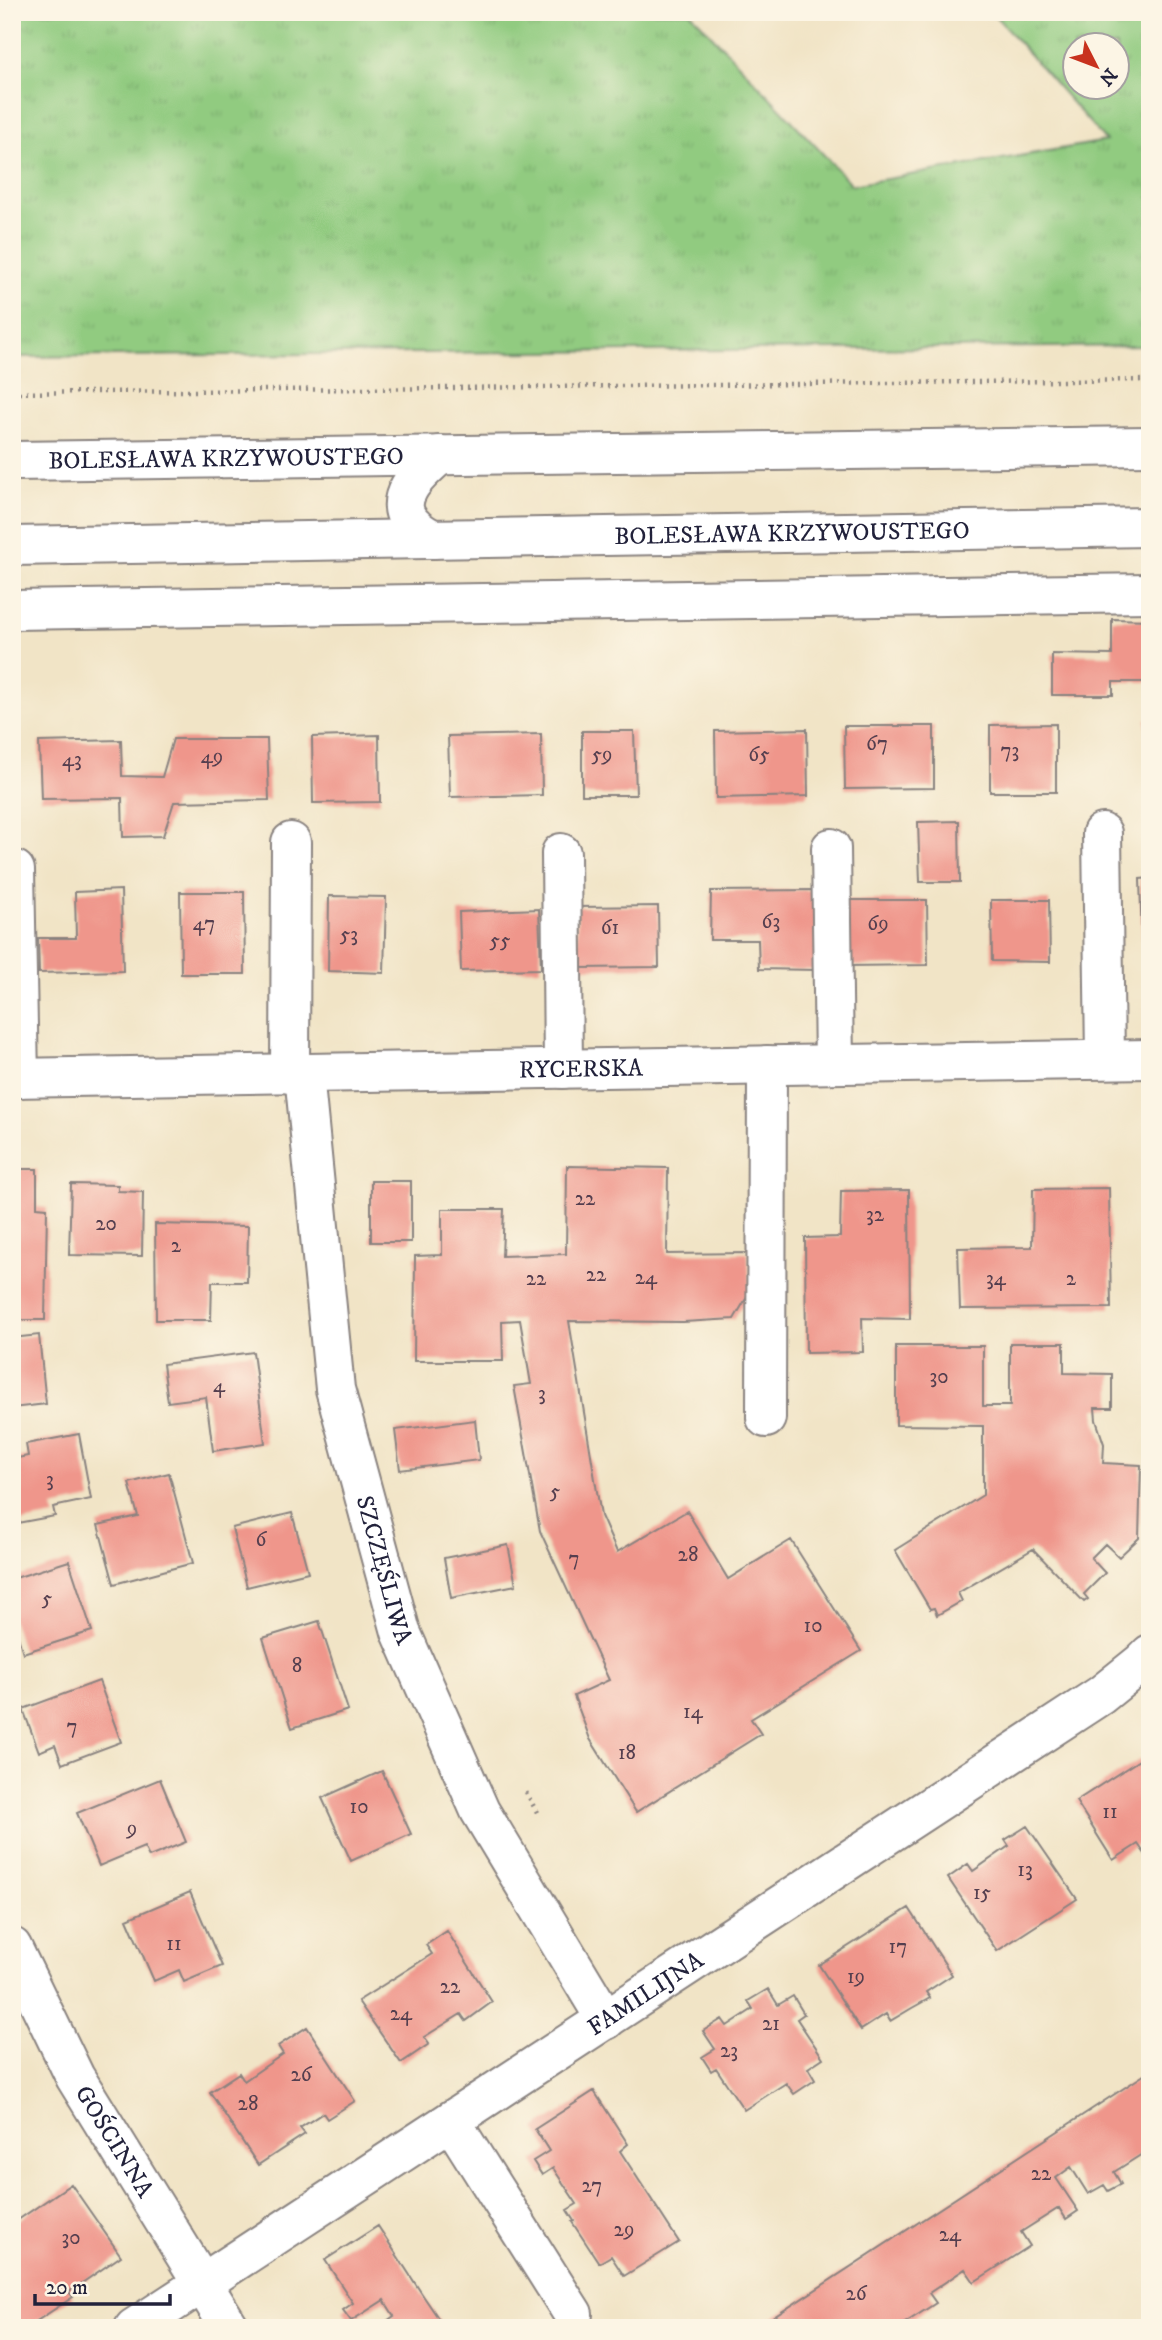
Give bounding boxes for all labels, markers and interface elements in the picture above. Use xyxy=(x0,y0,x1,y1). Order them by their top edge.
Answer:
north arrow xyxy=(1060,32,1130,102)
text: N xyxy=(1093,63,1121,90)
street label: BOLESŁAWA KRZYWOUSTEGO xyxy=(48,442,404,477)
street label: BOLESŁAWA KRZYWOUSTEGO xyxy=(614,516,970,552)
house number: 67 xyxy=(866,731,888,757)
house number: 73 xyxy=(1001,738,1019,764)
house number: 59 xyxy=(592,742,612,768)
house number: 65 xyxy=(748,742,770,768)
house number: 49 xyxy=(201,744,223,770)
house number: 43 xyxy=(62,747,82,773)
house number: 63 xyxy=(762,909,780,935)
house number: 47 xyxy=(193,911,215,937)
house number: 69 xyxy=(867,911,889,937)
house number: 61 xyxy=(601,915,619,941)
house number: 53 xyxy=(340,922,358,948)
house number: 55 xyxy=(490,928,510,954)
street label: RYCERSKA xyxy=(519,1053,644,1086)
house number: 22 xyxy=(575,1186,596,1212)
house number: 32 xyxy=(866,1202,885,1228)
house number: 20 xyxy=(95,1211,117,1237)
house number: 2 xyxy=(171,1233,182,1259)
house number: 22 xyxy=(586,1262,607,1288)
house number: 24 xyxy=(635,1265,658,1291)
house number: 22 xyxy=(526,1266,547,1292)
house number: 34 xyxy=(986,1266,1007,1292)
house number: 2 xyxy=(1066,1266,1077,1292)
house number: 30 xyxy=(929,1364,949,1390)
house number: 4 xyxy=(213,1373,226,1399)
house number: 3 xyxy=(538,1381,546,1407)
house number: 3 xyxy=(46,1467,54,1493)
house number: 5 xyxy=(550,1479,560,1505)
street label: SZCZĘŚLIWA xyxy=(349,1493,419,1650)
house number: 6 xyxy=(256,1527,268,1553)
house number: 28 xyxy=(678,1542,698,1568)
house number: 7 xyxy=(568,1546,580,1572)
house number: 5 xyxy=(42,1586,52,1612)
house number: 10 xyxy=(804,1613,822,1639)
house number: 8 xyxy=(292,1653,302,1679)
house number: 14 xyxy=(683,1699,704,1725)
house number: 7 xyxy=(66,1714,78,1740)
house number: 18 xyxy=(618,1740,636,1766)
house number: 10 xyxy=(350,1794,368,1820)
house number: 11 xyxy=(1102,1799,1118,1825)
house number: 9 xyxy=(126,1816,137,1842)
house number: 13 xyxy=(1017,1857,1033,1883)
house number: 15 xyxy=(973,1880,991,1906)
house number: 11 xyxy=(166,1931,182,1957)
house number: 17 xyxy=(889,1934,907,1960)
street label: FAMILIJNA xyxy=(582,1945,710,2043)
house number: 19 xyxy=(847,1964,865,1990)
house number: 22 xyxy=(440,1974,461,2000)
house number: 24 xyxy=(390,2001,413,2027)
house number: 21 xyxy=(762,2011,780,2037)
house number: 23 xyxy=(720,2038,738,2064)
house number: 26 xyxy=(290,2062,313,2088)
street label: GOŚCINNA xyxy=(68,2080,160,2204)
house number: 28 xyxy=(238,2091,258,2117)
house number: 22 xyxy=(1031,2161,1052,2187)
house number: 27 xyxy=(582,2173,602,2199)
house number: 29 xyxy=(614,2217,634,2243)
house number: 24 xyxy=(939,2222,962,2248)
house number: 30 xyxy=(61,2225,81,2251)
scale bar xyxy=(35,2263,170,2307)
text: 20 m xyxy=(46,2275,88,2301)
house number: 26 xyxy=(845,2281,868,2307)

